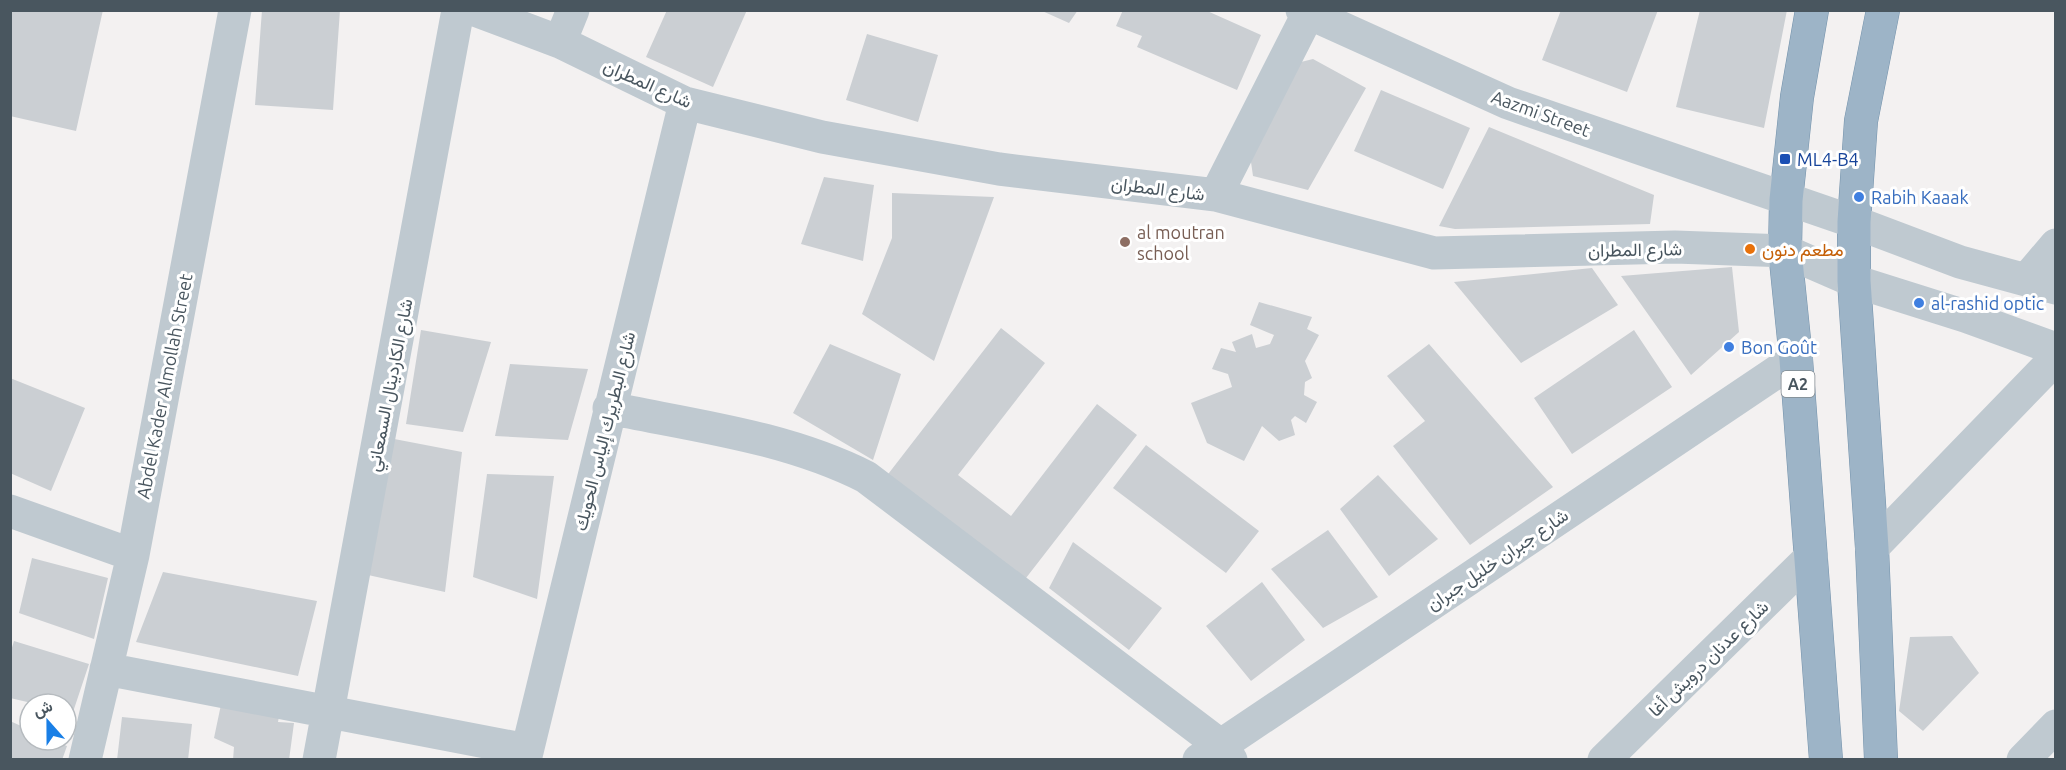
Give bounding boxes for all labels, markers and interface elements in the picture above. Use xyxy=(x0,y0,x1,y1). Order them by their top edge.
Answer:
street label: شارع المطران xyxy=(600,55,695,114)
street label: Aazmi Street xyxy=(1489,86,1593,140)
place label: ML4-B4 xyxy=(1797,149,1859,169)
marker: ML4-B4 xyxy=(1778,152,1792,166)
street label: شارع المطران xyxy=(1110,172,1206,207)
place label: Rabih Kaaak xyxy=(1871,187,1969,207)
marker: Rabih Kaaak xyxy=(1852,190,1866,204)
place label: al moutran school xyxy=(1137,222,1225,263)
marker: al moutran school xyxy=(1118,235,1132,249)
street label: شارع المطران xyxy=(1588,238,1682,263)
place label: مطعم دنون xyxy=(1762,239,1844,262)
marker: مطعم دنون xyxy=(1743,242,1757,256)
street label: Abdel Kader Almollah Street xyxy=(132,272,196,500)
place label: al-rashid optic xyxy=(1931,293,2044,313)
marker: al-rashid optic xyxy=(1912,296,1926,310)
street label: شارع الكاردينال السمعاني xyxy=(362,297,421,474)
street label: شارع البطريرك إلياس الحويك xyxy=(570,329,641,533)
place label: Bon Goût xyxy=(1741,337,1817,357)
marker: Bon Goût xyxy=(1722,340,1736,354)
road number: A2 xyxy=(1782,371,1814,397)
street label: شارع جبران خليل جبران xyxy=(1422,504,1573,616)
street label: شارع عدنان درويش أغا xyxy=(1644,596,1774,722)
north arrow xyxy=(18,692,78,752)
text: ش xyxy=(30,696,55,721)

